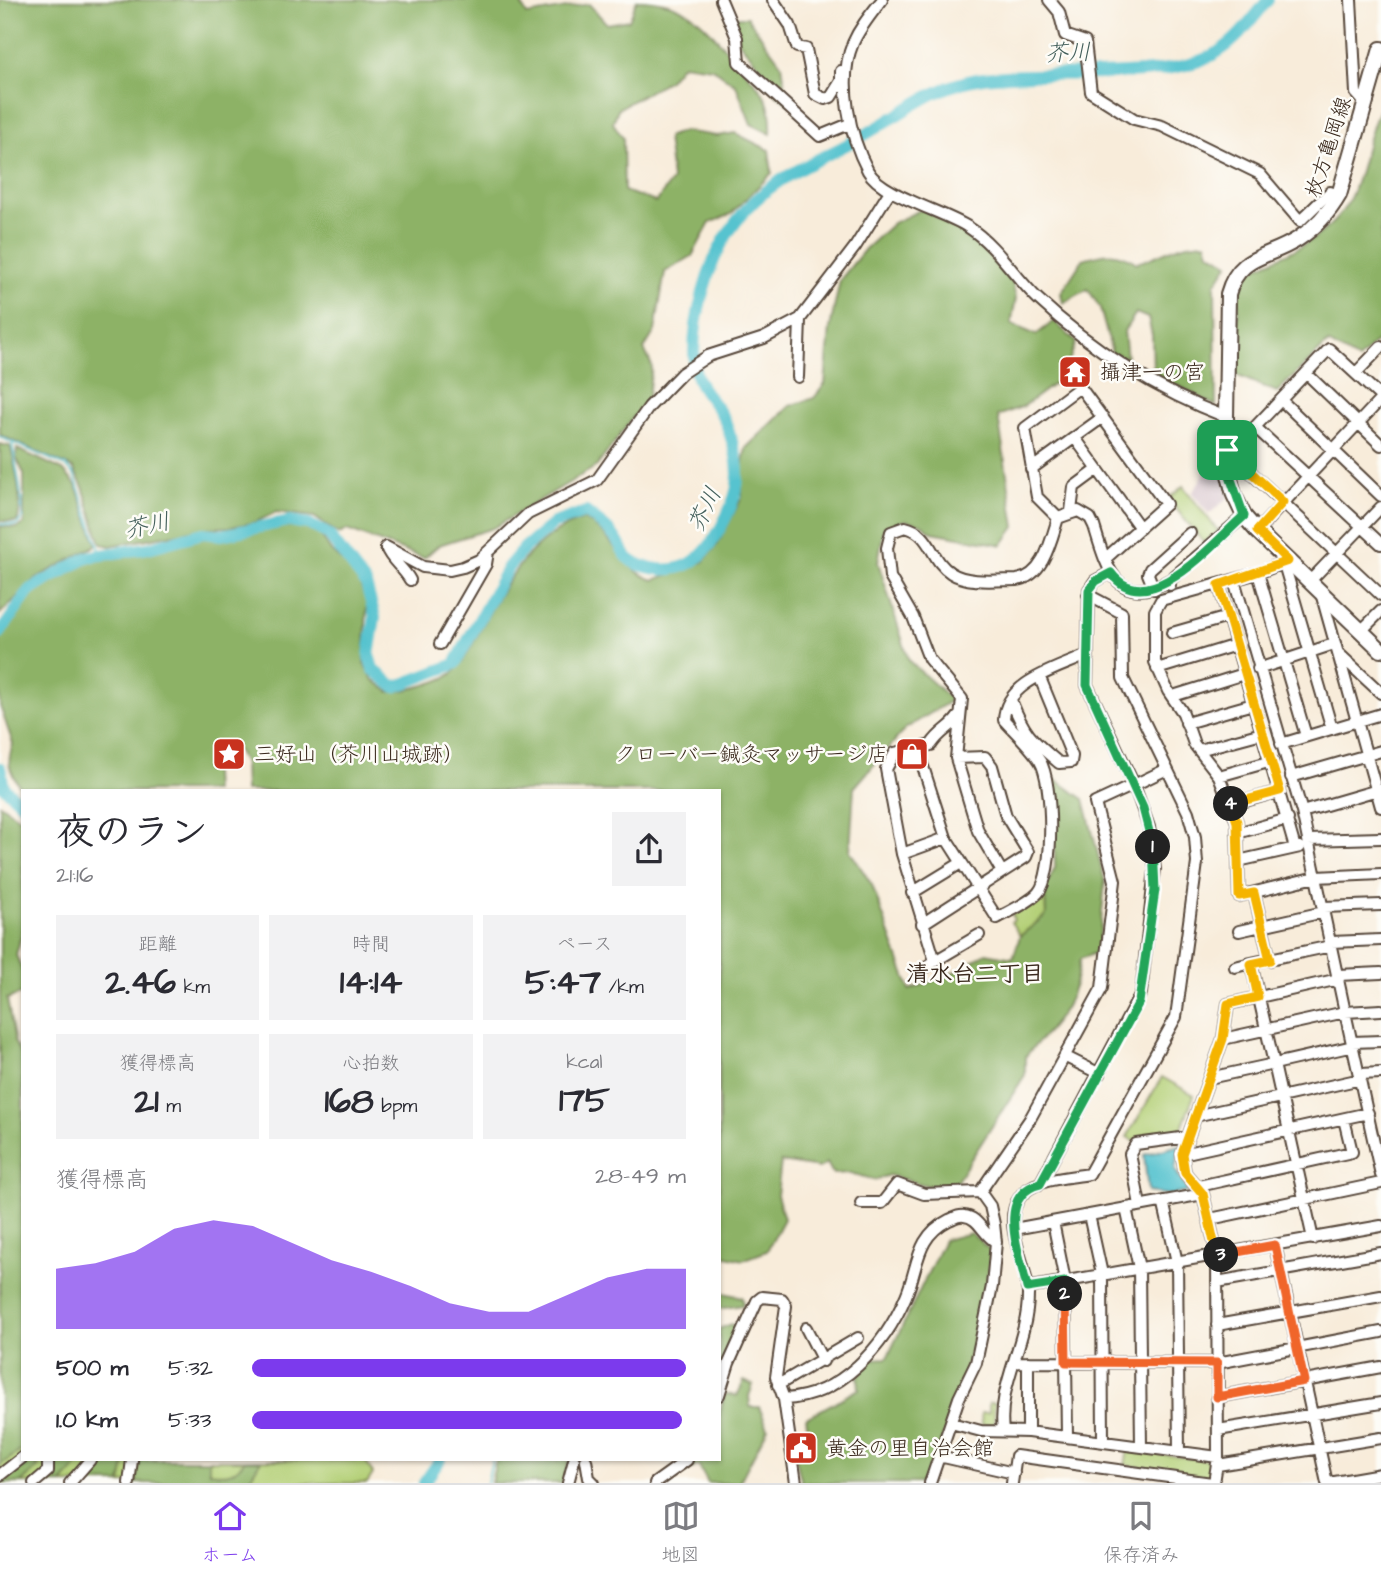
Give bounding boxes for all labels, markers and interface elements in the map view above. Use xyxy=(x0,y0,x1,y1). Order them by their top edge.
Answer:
water label: 芥川 xyxy=(1044,36,1092,70)
street label: 枚方亀岡線 xyxy=(1298,93,1358,202)
temple icon: 攝津一の宮 xyxy=(1056,353,1094,391)
place label: 攝津一の宮 xyxy=(1100,358,1205,387)
pin xyxy=(1197,420,1257,480)
icon: arrive xyxy=(1208,431,1246,469)
water label: 芥川 xyxy=(680,482,729,537)
water label: 芥川 xyxy=(121,506,173,546)
place icon: 三好山（芥川山城跡） xyxy=(210,735,248,773)
shop icon: クローバー鍼灸マッサージ店 xyxy=(893,735,931,773)
place label: 三好山（芥川山城跡） xyxy=(254,740,464,769)
place label: クローバー鍼灸マッサージ店 xyxy=(615,740,888,769)
pin: 4 xyxy=(1214,786,1248,822)
text: 4 xyxy=(1224,790,1237,817)
text: 夜のラン xyxy=(56,807,208,859)
button: share xyxy=(612,812,686,886)
pin: 1 xyxy=(1136,830,1170,864)
text: 1 xyxy=(1151,833,1154,860)
text: 21:16 xyxy=(56,859,93,891)
text: 距離 xyxy=(139,931,177,958)
text: 時間 xyxy=(352,931,390,958)
text: ペース xyxy=(556,931,612,958)
text: 2.46 xyxy=(105,958,176,1007)
text: 14:14 xyxy=(340,958,402,1007)
text: 5:47 xyxy=(525,958,601,1007)
district label: 清水台二丁目 xyxy=(906,958,1044,990)
text: km xyxy=(176,974,210,1001)
text: /km xyxy=(601,974,644,1001)
text: kcal xyxy=(566,1049,603,1076)
text: 獲得標高 xyxy=(120,1050,196,1077)
text: 心拍数 xyxy=(342,1050,400,1077)
text: 175 xyxy=(559,1076,610,1125)
text: 21 xyxy=(134,1077,159,1126)
text: 168 xyxy=(325,1077,374,1126)
text: m xyxy=(159,1093,181,1120)
text: bpm xyxy=(374,1093,417,1120)
text: 28–49 m xyxy=(595,1160,686,1192)
text: 獲得標高 xyxy=(56,1164,148,1196)
pin: 3 xyxy=(1204,1238,1238,1272)
text: 3 xyxy=(1216,1241,1225,1268)
pin: 2 xyxy=(1048,1276,1082,1312)
text: 2 xyxy=(1059,1280,1070,1307)
text: 500 m xyxy=(56,1352,128,1384)
text: 5:32 xyxy=(168,1352,213,1384)
text: 1.0 km xyxy=(56,1404,118,1436)
text: 5:33 xyxy=(168,1404,212,1436)
public building icon: 黄金の里自治会館 xyxy=(782,1429,820,1467)
place label: 黄金の里自治会館 xyxy=(826,1434,994,1463)
tab: ホーム xyxy=(202,1497,258,1569)
tab: 地図 xyxy=(662,1497,700,1569)
tab: 保存済み xyxy=(1103,1497,1179,1569)

